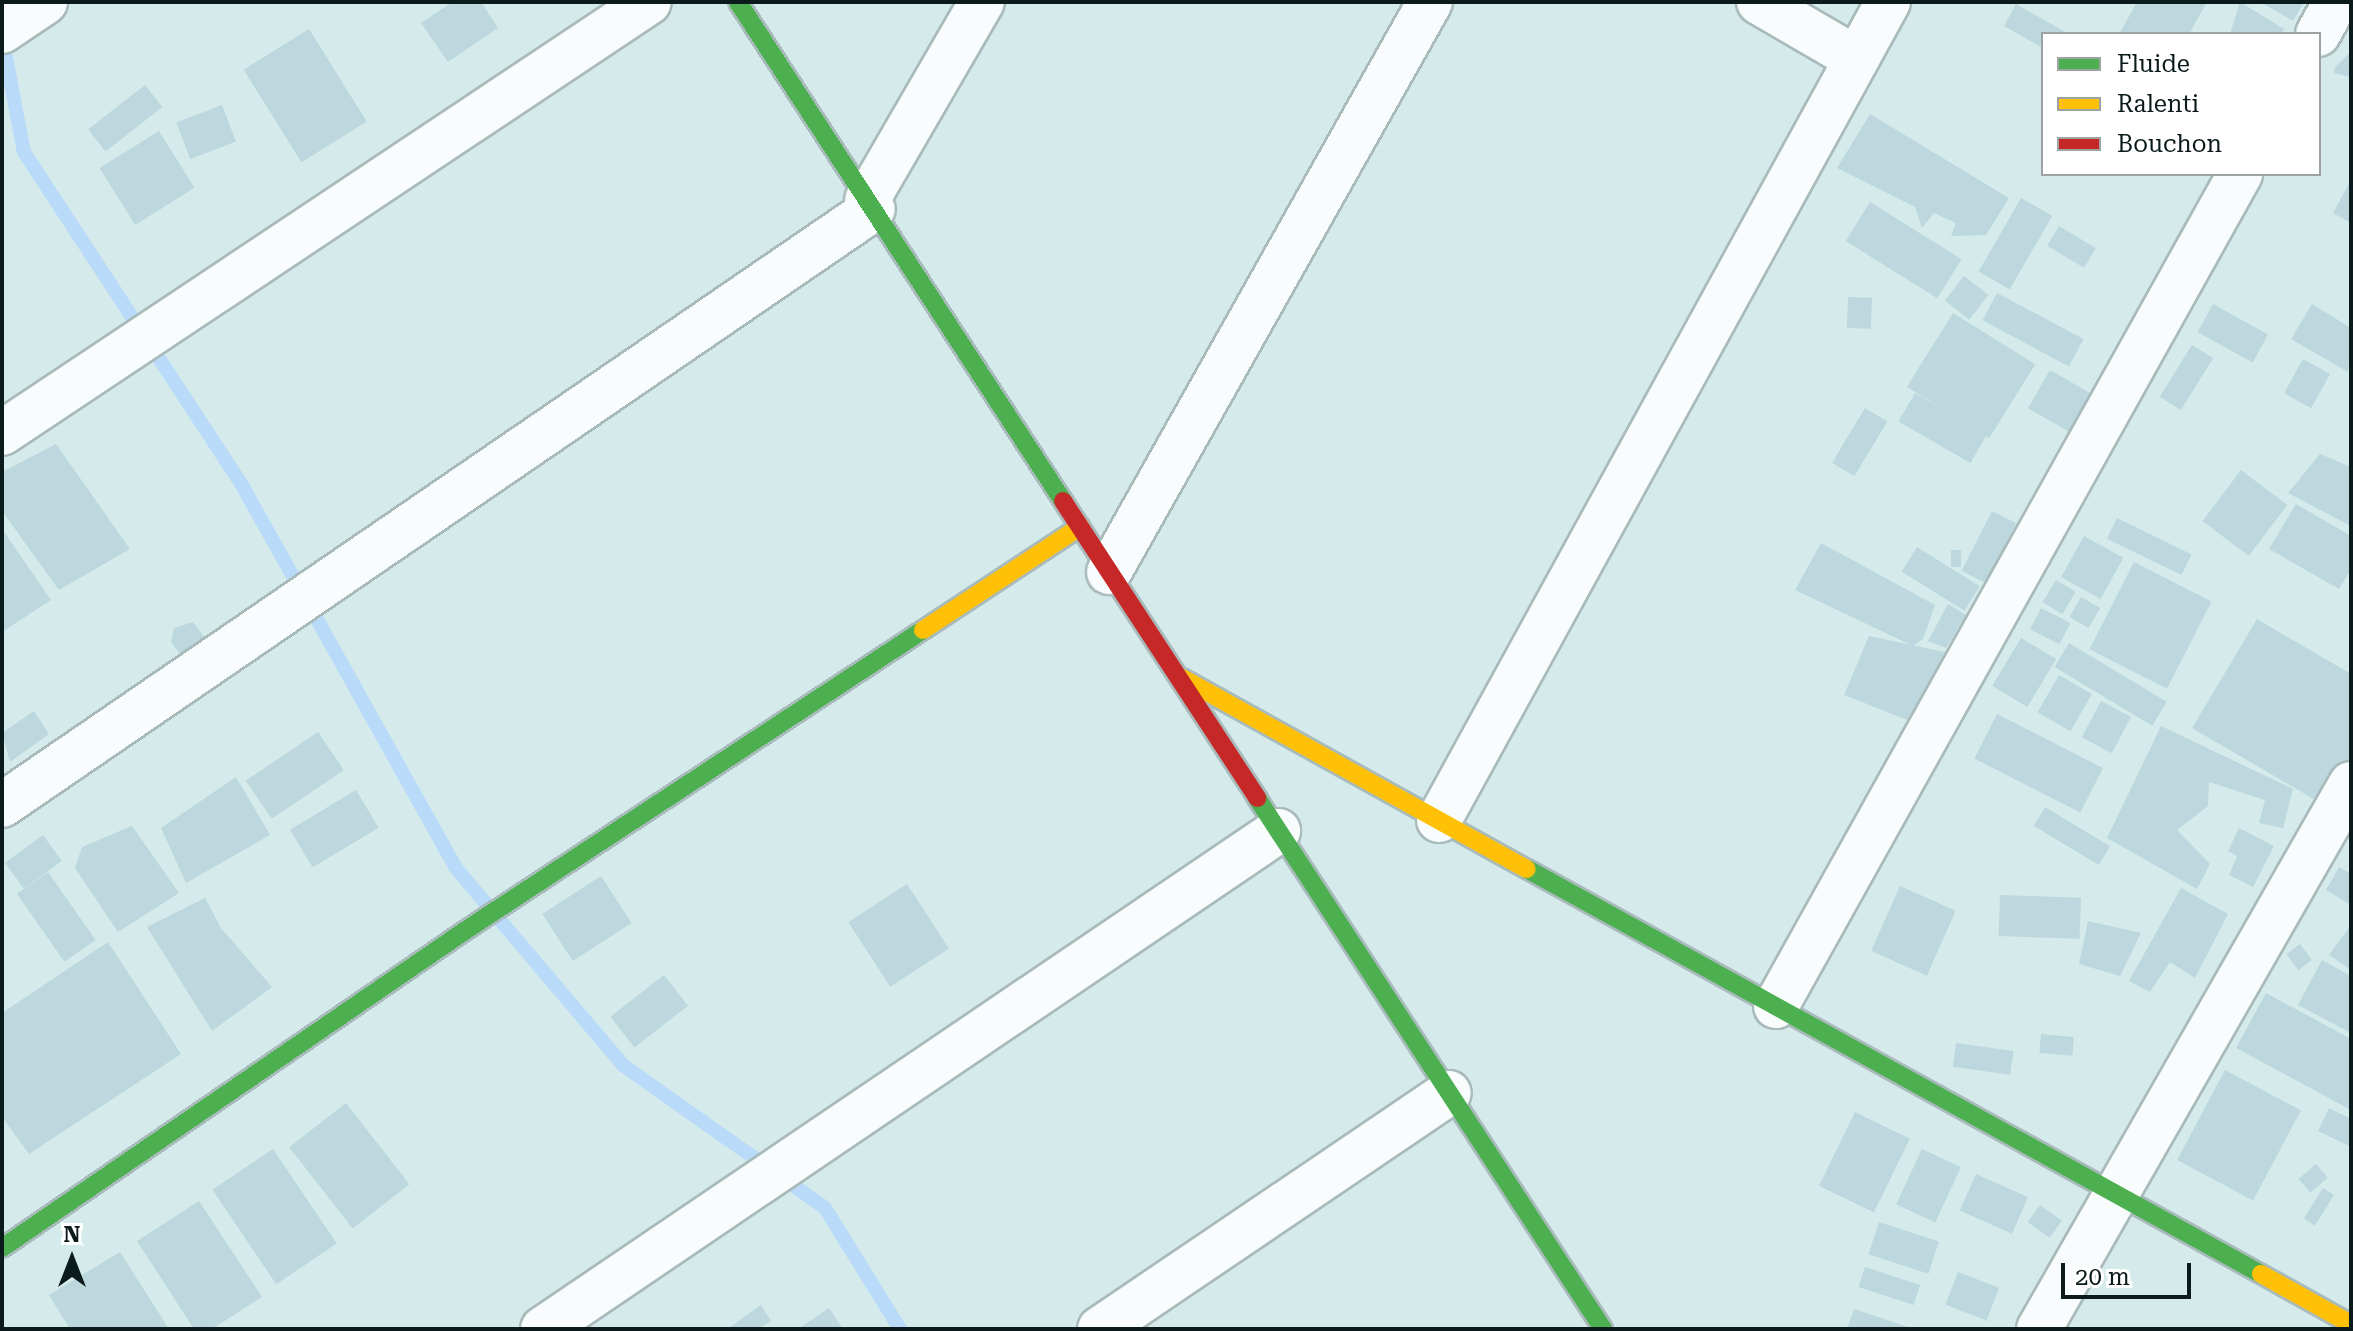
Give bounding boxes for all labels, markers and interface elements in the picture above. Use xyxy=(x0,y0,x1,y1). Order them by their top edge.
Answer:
legend xyxy=(2041,32,2321,176)
text: Fluide xyxy=(2117,50,2190,78)
text: Ralenti xyxy=(2117,90,2199,118)
text: Bouchon xyxy=(2117,130,2222,158)
north arrow xyxy=(32,1219,112,1299)
text: N xyxy=(64,1222,80,1247)
scale bar xyxy=(2065,1247,2195,1297)
text: 20 m xyxy=(2075,1263,2130,1291)

